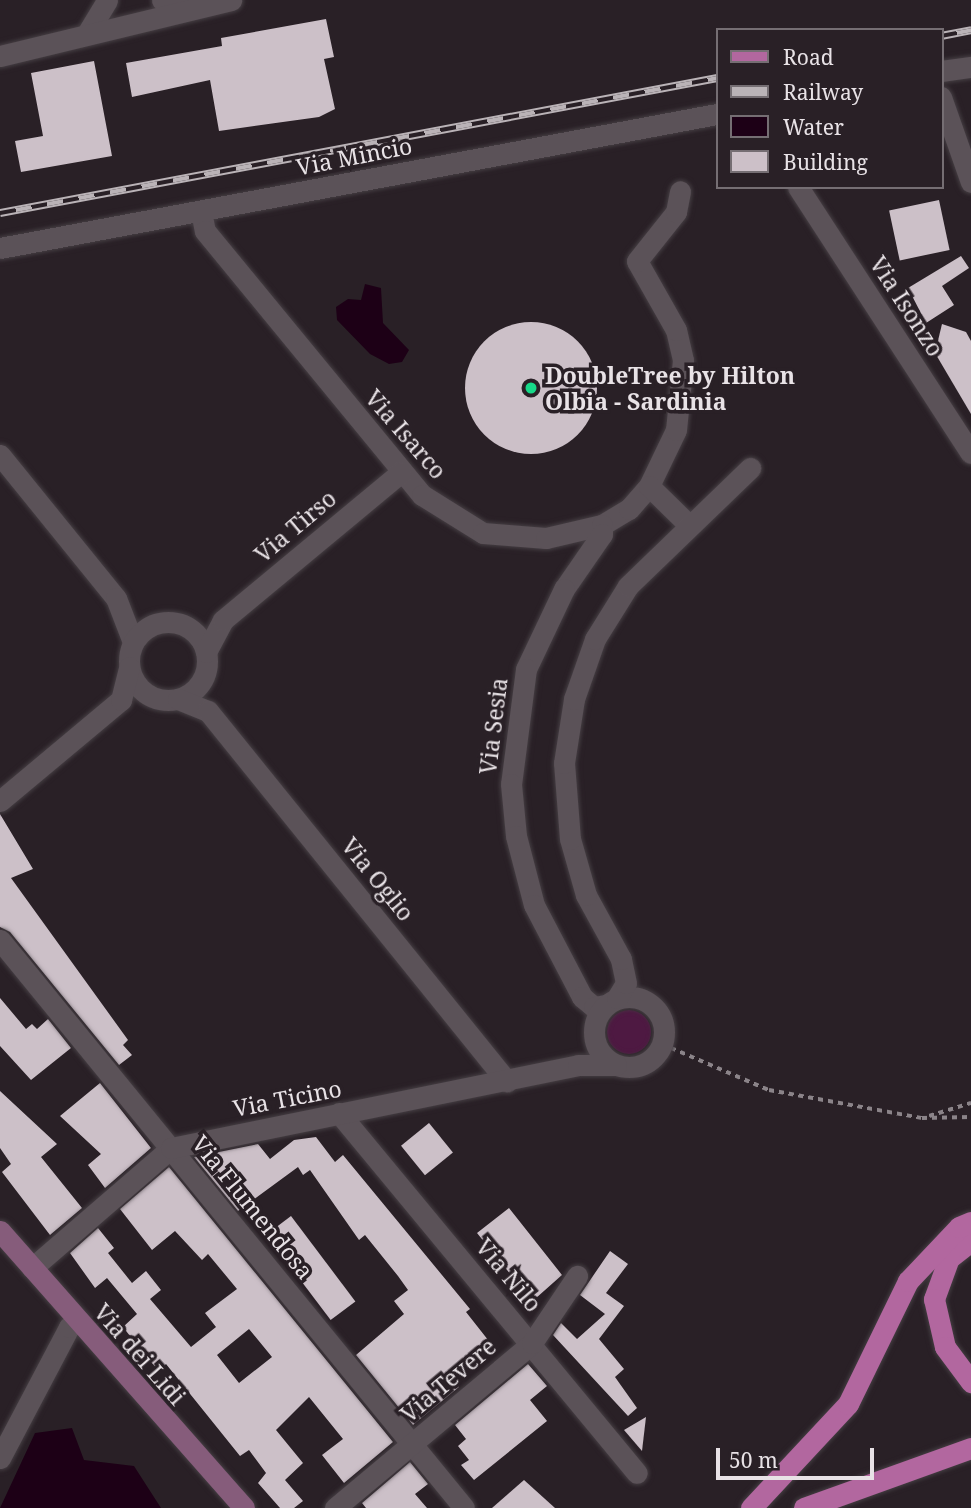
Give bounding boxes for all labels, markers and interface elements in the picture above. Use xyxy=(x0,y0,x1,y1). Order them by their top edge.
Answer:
legend xyxy=(716,28,943,189)
text: Road xyxy=(783,43,834,71)
text: Railway xyxy=(783,78,863,106)
text: Water xyxy=(783,113,844,141)
street label: Via Mincio xyxy=(294,131,414,181)
text: Building xyxy=(783,148,868,176)
street label: Via Isonzo xyxy=(864,251,950,361)
place label: DoubleTree by Hilton Olbia - Sardinia xyxy=(545,361,795,415)
marker: DoubleTree by Hilton Olbia - Sardinia xyxy=(523,380,539,396)
street label: Via Isarco xyxy=(360,384,452,484)
street label: Via Tirso xyxy=(249,484,341,568)
street label: Via Sesia xyxy=(473,676,513,776)
street label: Via Oglio xyxy=(336,832,420,926)
street label: Via Ticino xyxy=(230,1074,344,1122)
street label: Via Flumendosa xyxy=(187,1130,319,1284)
street label: Via Nilo xyxy=(470,1233,548,1317)
street label: Via dei Lidi xyxy=(89,1298,191,1410)
street label: Via Tevere xyxy=(395,1332,501,1428)
scale bar xyxy=(719,1434,876,1478)
text: 50 m xyxy=(729,1446,778,1474)

